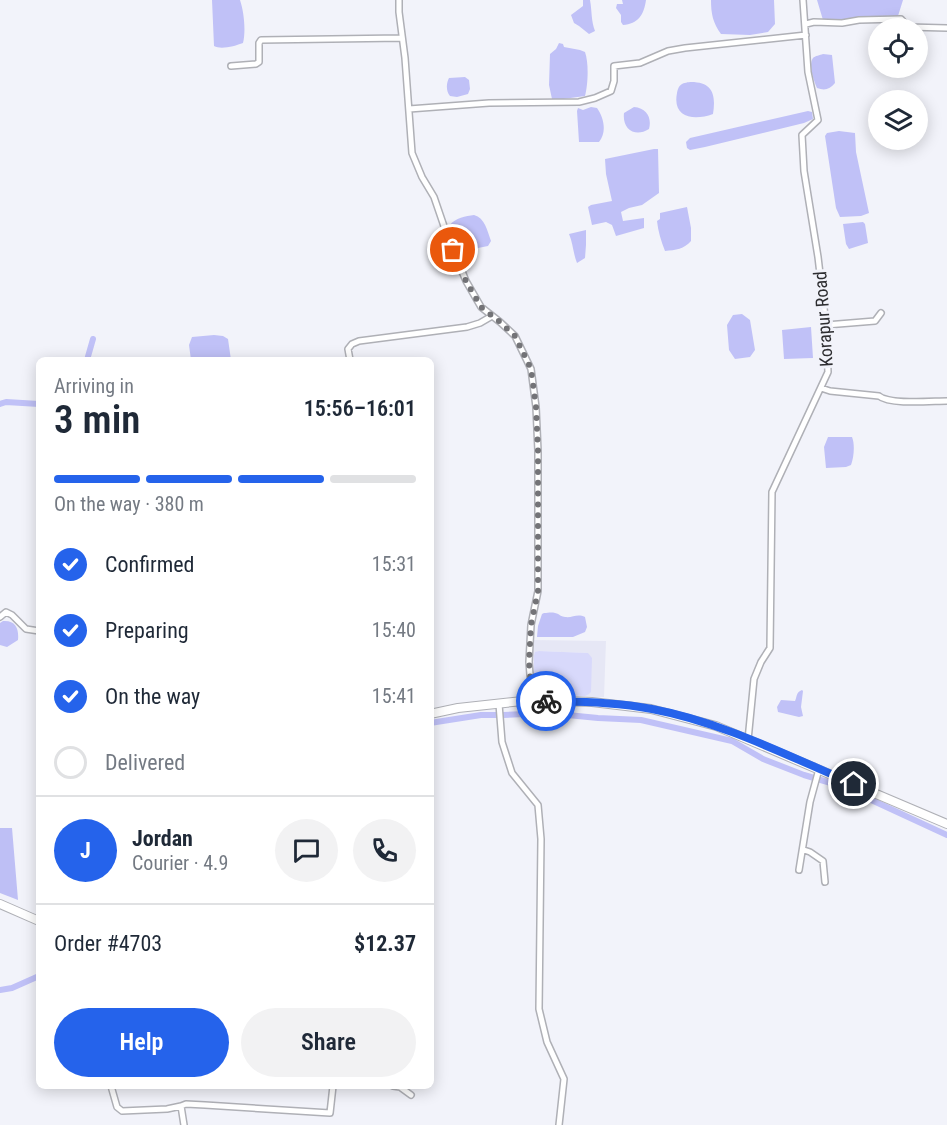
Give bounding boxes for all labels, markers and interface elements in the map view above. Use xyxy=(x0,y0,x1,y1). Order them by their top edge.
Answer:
map controls xyxy=(868,18,928,150)
button: locate xyxy=(868,18,928,78)
button: layers xyxy=(868,90,928,150)
pin xyxy=(427,224,478,275)
icon: bag xyxy=(436,233,469,266)
street label: Korapur Road xyxy=(809,271,837,367)
text: Arriving in xyxy=(54,374,134,398)
text: 15:56–16:01 xyxy=(304,396,416,421)
text: 3 min xyxy=(54,397,140,443)
text: On the way · 380 m xyxy=(54,492,204,516)
icon: check xyxy=(54,548,87,581)
text: Confirmed xyxy=(105,552,194,577)
text: 15:31 xyxy=(372,552,416,576)
icon: check xyxy=(54,614,87,647)
text: Preparing xyxy=(105,618,189,643)
text: 15:40 xyxy=(372,618,416,642)
courier xyxy=(516,671,576,731)
icon: check xyxy=(54,680,87,713)
text: On the way xyxy=(105,684,200,709)
text: 15:41 xyxy=(372,684,416,708)
icon: bike xyxy=(530,685,563,718)
text: Delivered xyxy=(105,750,185,775)
pin xyxy=(828,758,879,809)
icon: home xyxy=(837,767,870,800)
button: chat xyxy=(275,819,338,882)
button: phone xyxy=(353,819,416,882)
text: Jordan xyxy=(132,826,193,851)
text: J xyxy=(80,838,91,863)
text: Courier · 4.9 xyxy=(132,851,228,875)
text: Order #4703 xyxy=(54,931,162,956)
text: $12.37 xyxy=(354,931,416,956)
button: Help xyxy=(54,1008,229,1077)
button: Share xyxy=(241,1008,416,1077)

